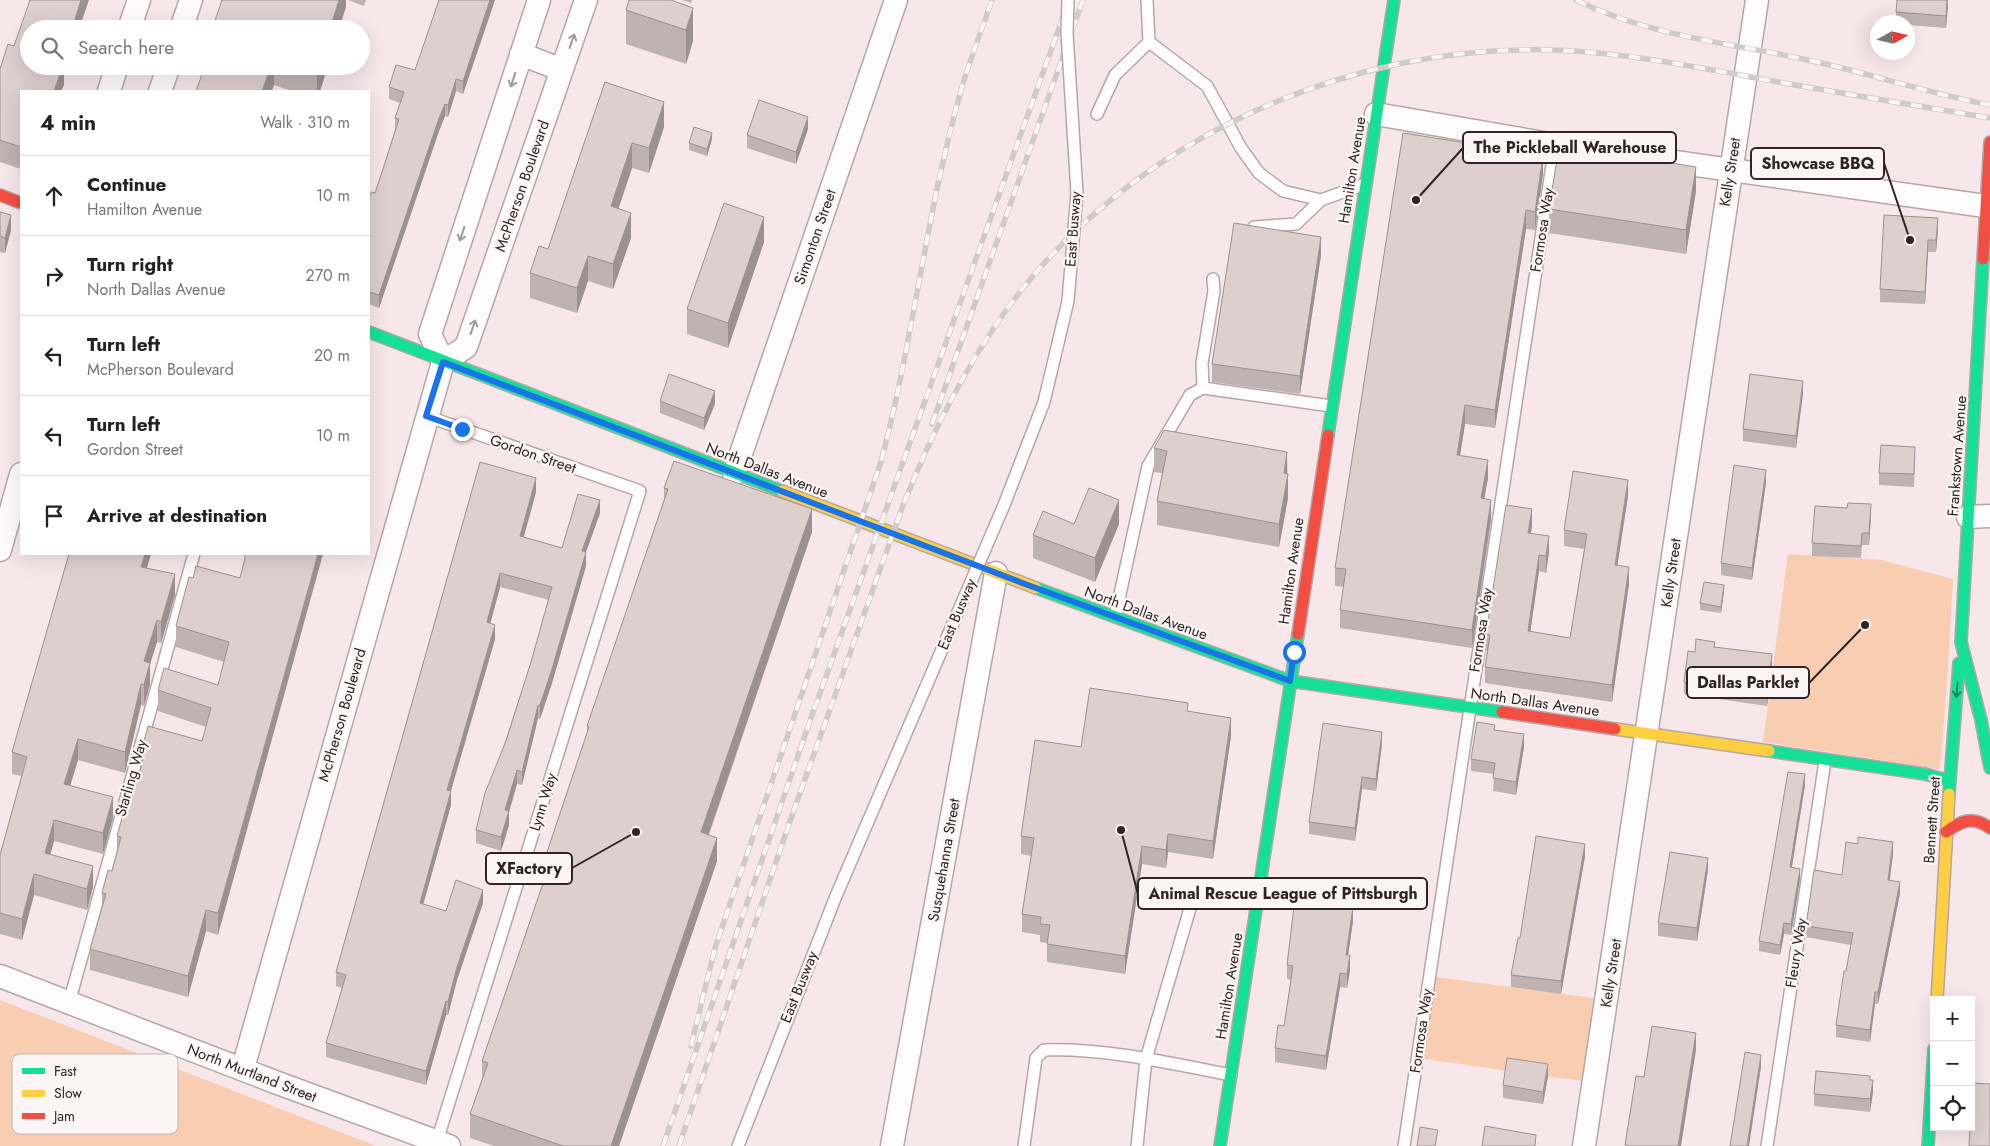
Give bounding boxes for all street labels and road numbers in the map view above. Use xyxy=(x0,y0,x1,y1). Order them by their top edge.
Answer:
street label: Hamilton Avenue xyxy=(1333,115,1371,225)
street label: McPherson Boulevard xyxy=(489,117,555,255)
street label: Kelly Street xyxy=(1714,136,1746,208)
street label: Simonton Street xyxy=(788,186,842,288)
street label: Formosa Way xyxy=(1524,186,1560,274)
street label: East Busway xyxy=(1059,190,1087,268)
street label: Frankstown Avenue xyxy=(1942,395,1972,517)
street label: Gordon Street xyxy=(487,429,579,479)
street label: North Dallas Avenue xyxy=(702,436,832,504)
street label: Hamilton Avenue xyxy=(1273,516,1309,626)
street label: Kelly Street xyxy=(1655,537,1687,609)
street label: East Busway xyxy=(932,574,982,653)
street label: North Dallas Avenue xyxy=(1081,580,1211,646)
street label: Formosa Way xyxy=(1463,586,1499,674)
street label: McPherson Boulevard xyxy=(312,646,372,784)
street label: North Dallas Avenue xyxy=(1469,682,1601,722)
street label: Starling Way xyxy=(109,736,153,819)
street label: Lynn Way xyxy=(524,770,562,834)
street label: Bennett Street xyxy=(1918,775,1946,864)
street label: Susquehanna Street xyxy=(922,796,966,923)
street label: Fleury Way xyxy=(1780,916,1812,989)
street label: Hamilton Avenue xyxy=(1210,931,1248,1041)
street label: Kelly Street xyxy=(1595,937,1627,1009)
street label: East Busway xyxy=(775,947,824,1026)
street label: Formosa Way xyxy=(1404,987,1438,1075)
street label: North Murtland Street xyxy=(184,1038,320,1108)

